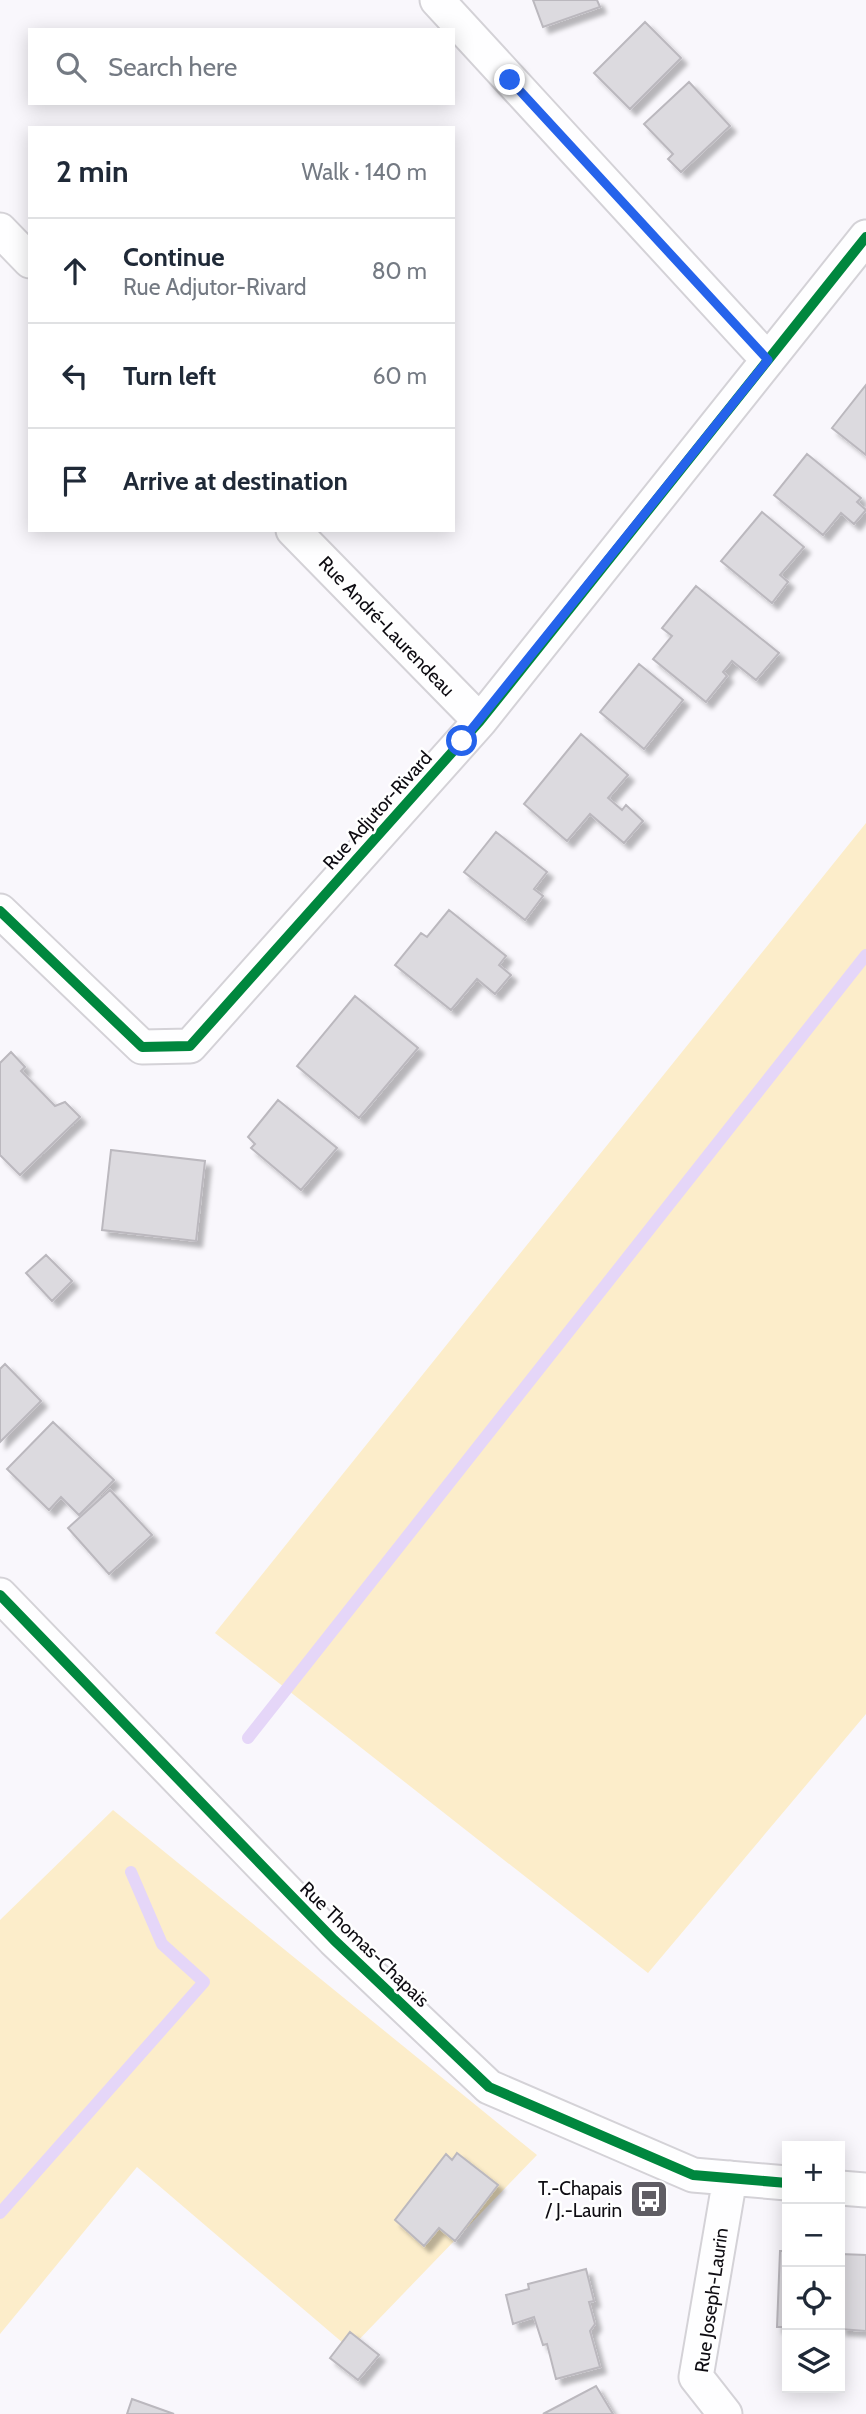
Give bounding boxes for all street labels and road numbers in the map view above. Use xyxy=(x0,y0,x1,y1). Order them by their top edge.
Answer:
street label: Rue André-Laurendeau xyxy=(314,552,459,701)
street label: Rue Adjutor-Rivard xyxy=(318,746,437,874)
street label: Rue Thomas-Chapais xyxy=(295,1877,434,2012)
street label: Rue Joseph-Laurin xyxy=(690,2226,733,2374)

